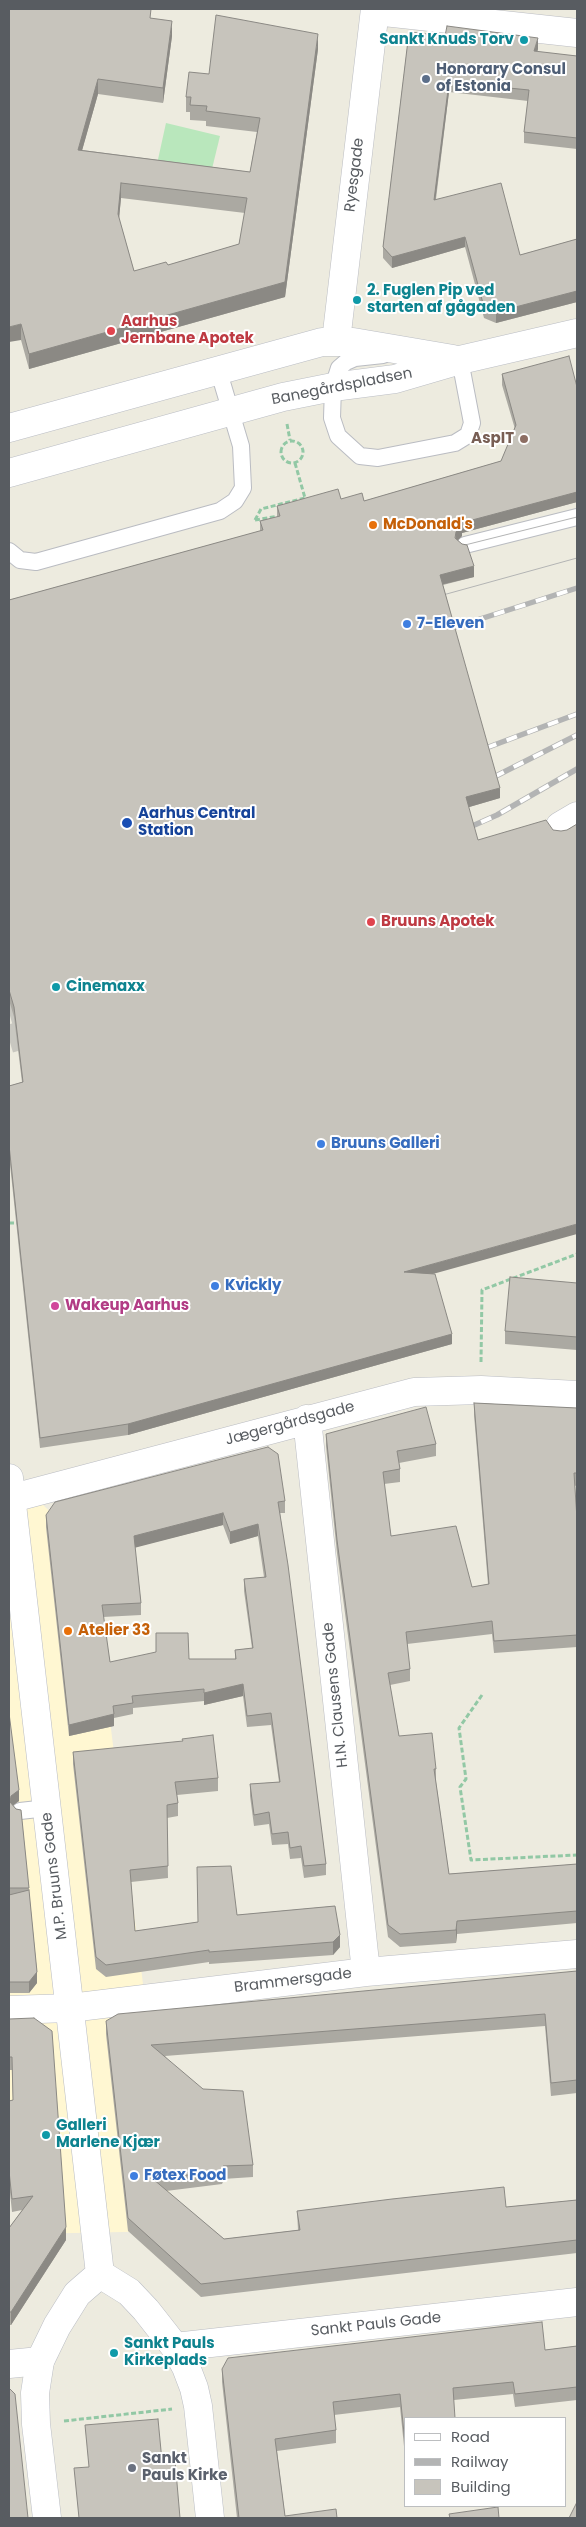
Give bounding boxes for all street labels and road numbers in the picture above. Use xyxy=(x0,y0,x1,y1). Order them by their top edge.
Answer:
street label: Ryesgade xyxy=(342,137,368,213)
street label: Banegårdspladsen xyxy=(270,365,414,409)
street label: Jægergårdsgade xyxy=(223,1398,357,1450)
street label: H.N. Clausens Gade xyxy=(319,1621,353,1769)
street label: M.P. Bruuns Gade xyxy=(38,1811,72,1941)
street label: Brammersgade xyxy=(233,1965,353,1997)
street label: Sankt Pauls Gade xyxy=(310,2309,442,2341)

